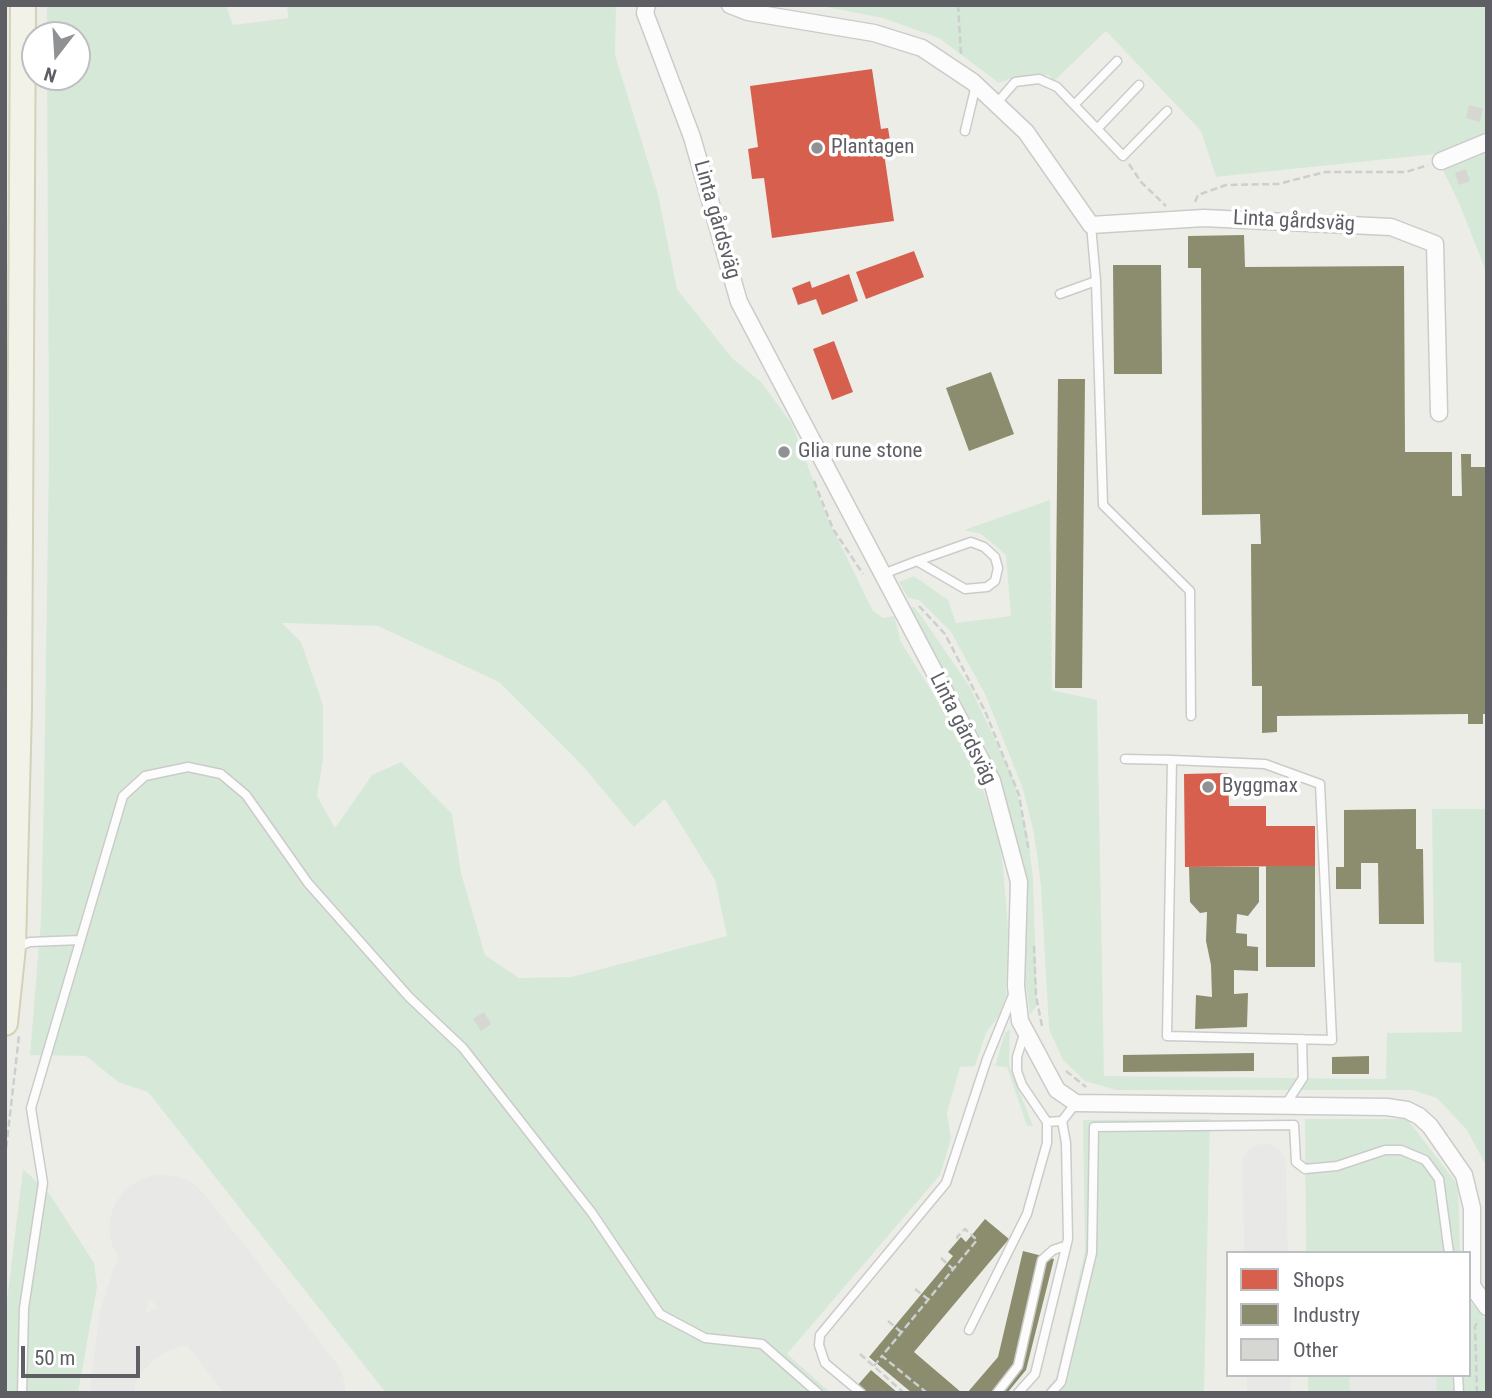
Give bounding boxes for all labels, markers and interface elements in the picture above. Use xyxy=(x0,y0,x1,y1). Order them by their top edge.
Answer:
north arrow xyxy=(21,21,91,91)
text: N xyxy=(41,62,59,87)
place label: Plantagen xyxy=(831,135,914,161)
marker: Plantagen xyxy=(809,140,825,156)
street label: Linta gårdsväg xyxy=(687,158,745,282)
street label: Linta gårdsväg xyxy=(1232,206,1356,238)
place label: Glia rune stone xyxy=(798,439,922,465)
marker: Glia rune stone xyxy=(776,444,792,460)
street label: Linta gårdsväg xyxy=(923,669,1001,789)
place label: Byggmax xyxy=(1222,774,1298,800)
marker: Byggmax xyxy=(1200,779,1216,795)
legend xyxy=(1226,1251,1471,1377)
text: Shops xyxy=(1293,1268,1345,1292)
text: Industry xyxy=(1293,1303,1360,1327)
scale bar xyxy=(24,1332,144,1376)
text: Other xyxy=(1293,1338,1338,1362)
text: 50 m xyxy=(34,1346,75,1370)

